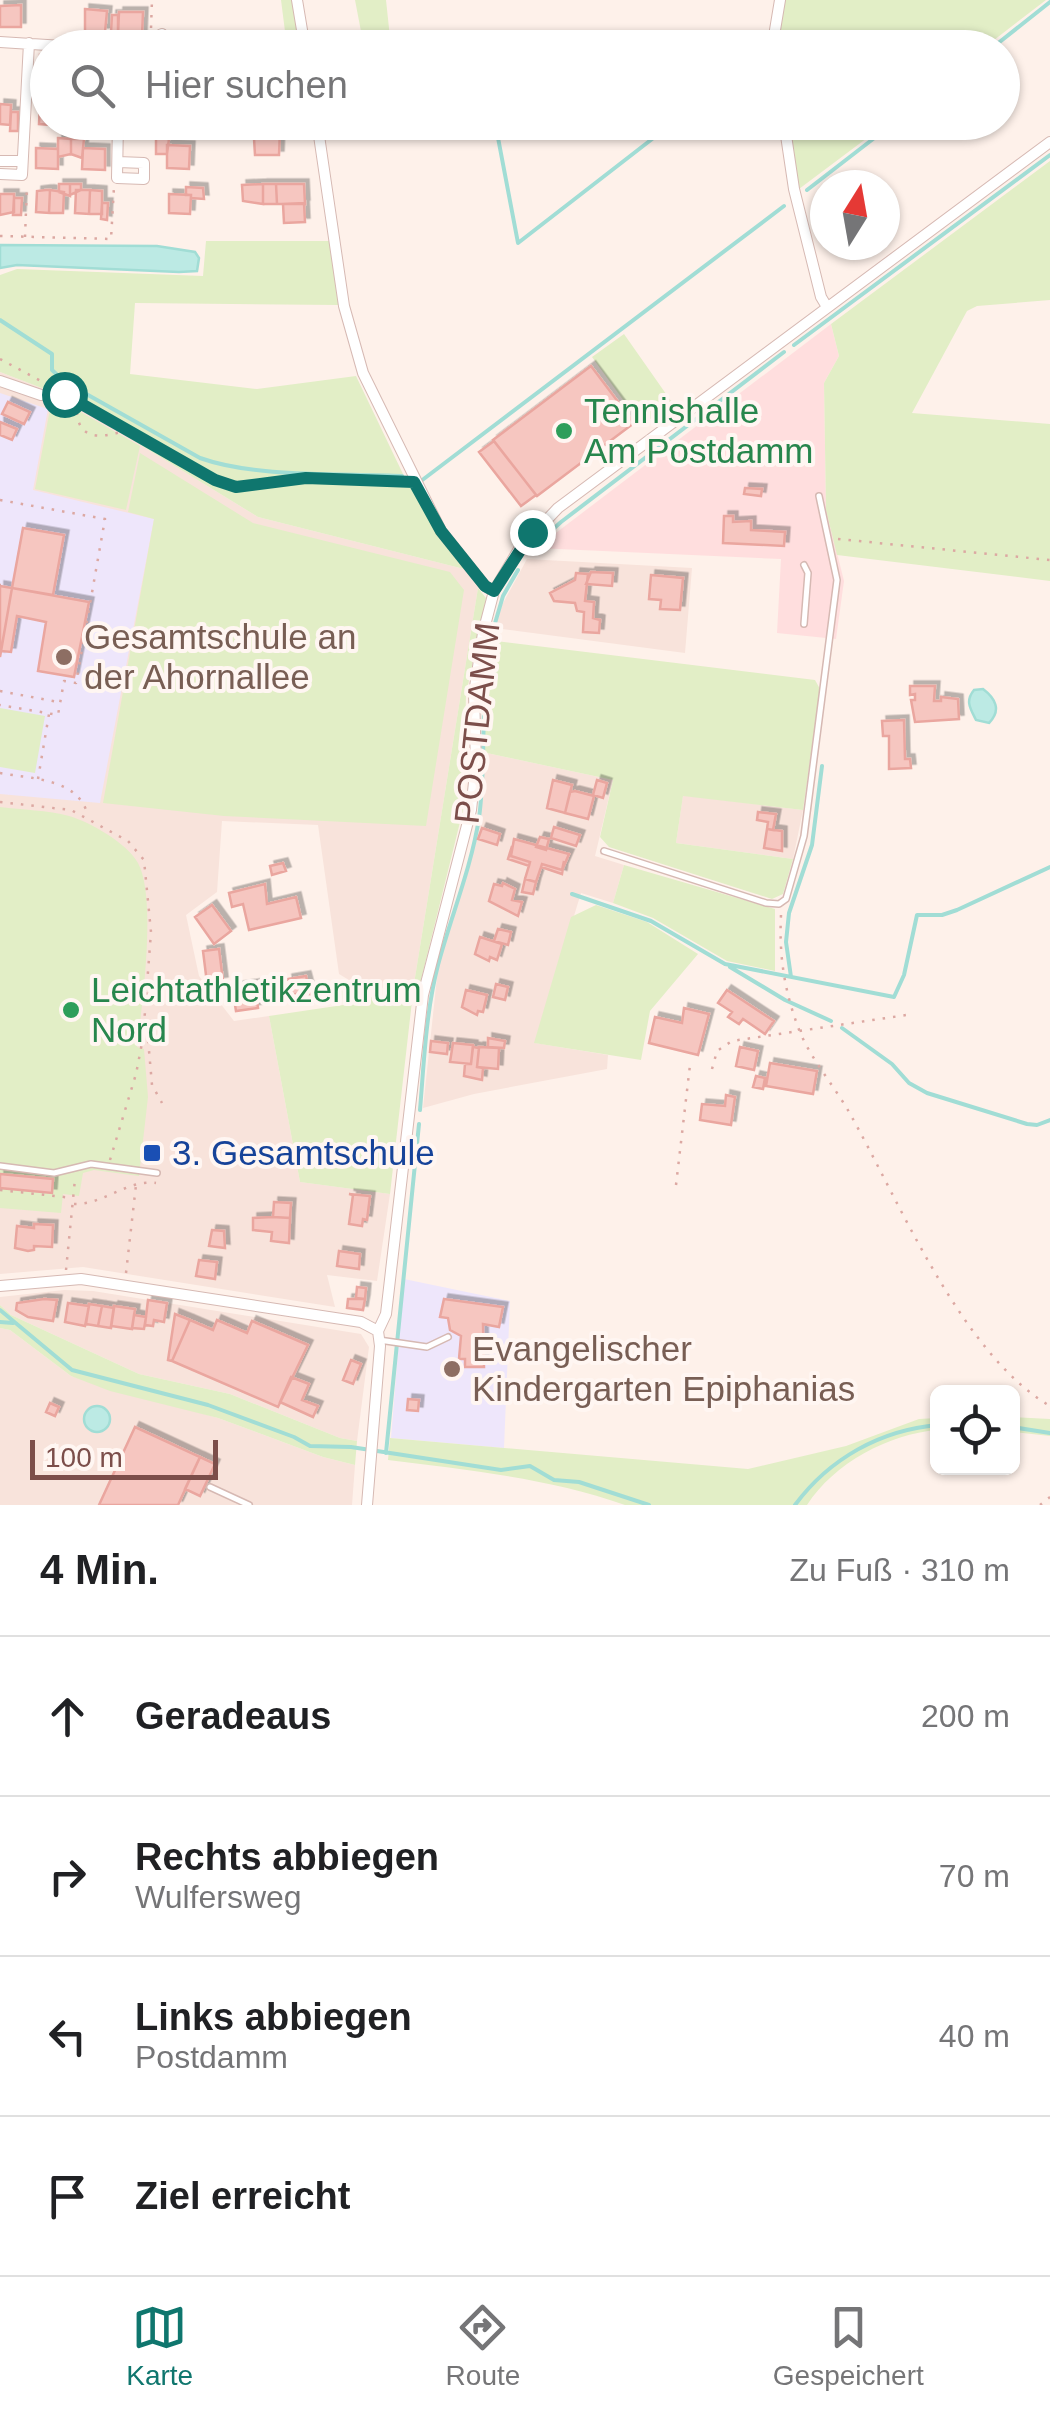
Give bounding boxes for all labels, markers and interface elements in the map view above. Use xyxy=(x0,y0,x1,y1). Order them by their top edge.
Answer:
search box xyxy=(30,30,1020,140)
icon: search xyxy=(65,58,120,113)
text: Hier suchen xyxy=(145,64,348,106)
north arrow xyxy=(810,170,900,260)
route start xyxy=(42,372,88,418)
place label: Tennishalle Am Postdamm xyxy=(584,391,814,470)
marker: Tennishalle Am Postdamm xyxy=(553,420,575,442)
route end xyxy=(510,510,556,556)
place label: Gesamtschule an der Ahornallee xyxy=(84,617,356,696)
street label: POSTDAMM xyxy=(447,620,506,826)
marker: Gesamtschule an der Ahornallee xyxy=(53,646,75,668)
place label: Leichtathletikzentrum Nord xyxy=(91,970,422,1049)
marker: Leichtathletikzentrum Nord xyxy=(60,999,82,1021)
place label: 3. Gesamtschule xyxy=(172,1133,435,1172)
marker: 3. Gesamtschule xyxy=(141,1142,163,1164)
place label: Evangelischer Kindergarten Epiphanias xyxy=(472,1329,855,1408)
marker: Evangelischer Kindergarten Epiphanias xyxy=(441,1358,463,1380)
map controls xyxy=(930,1385,1020,1475)
button: locate xyxy=(930,1385,1020,1475)
scale bar xyxy=(30,1435,218,1480)
text: 100 m xyxy=(45,1442,123,1473)
text: 4 Min. xyxy=(40,1546,159,1593)
text: Zu Fuß · 310 m xyxy=(790,1552,1010,1588)
icon: ahead xyxy=(40,1689,95,1744)
text: Geradeaus xyxy=(135,1695,331,1737)
text: 200 m xyxy=(921,1698,1010,1734)
text: Rechts abbiegen xyxy=(135,1836,439,1878)
icon: right xyxy=(40,1849,95,1904)
text: 70 m xyxy=(939,1858,1010,1894)
text: Wulfersweg xyxy=(135,1879,302,1915)
text: Links abbiegen xyxy=(135,1996,412,2038)
icon: left xyxy=(40,2009,95,2064)
text: 40 m xyxy=(939,2018,1010,2054)
text: Postdamm xyxy=(135,2039,288,2075)
icon: arrive xyxy=(40,2169,95,2224)
text: Ziel erreicht xyxy=(135,2175,350,2217)
tab: Karte xyxy=(126,2300,193,2392)
tab: Route xyxy=(446,2300,520,2392)
tab: Gespeichert xyxy=(773,2300,924,2392)

